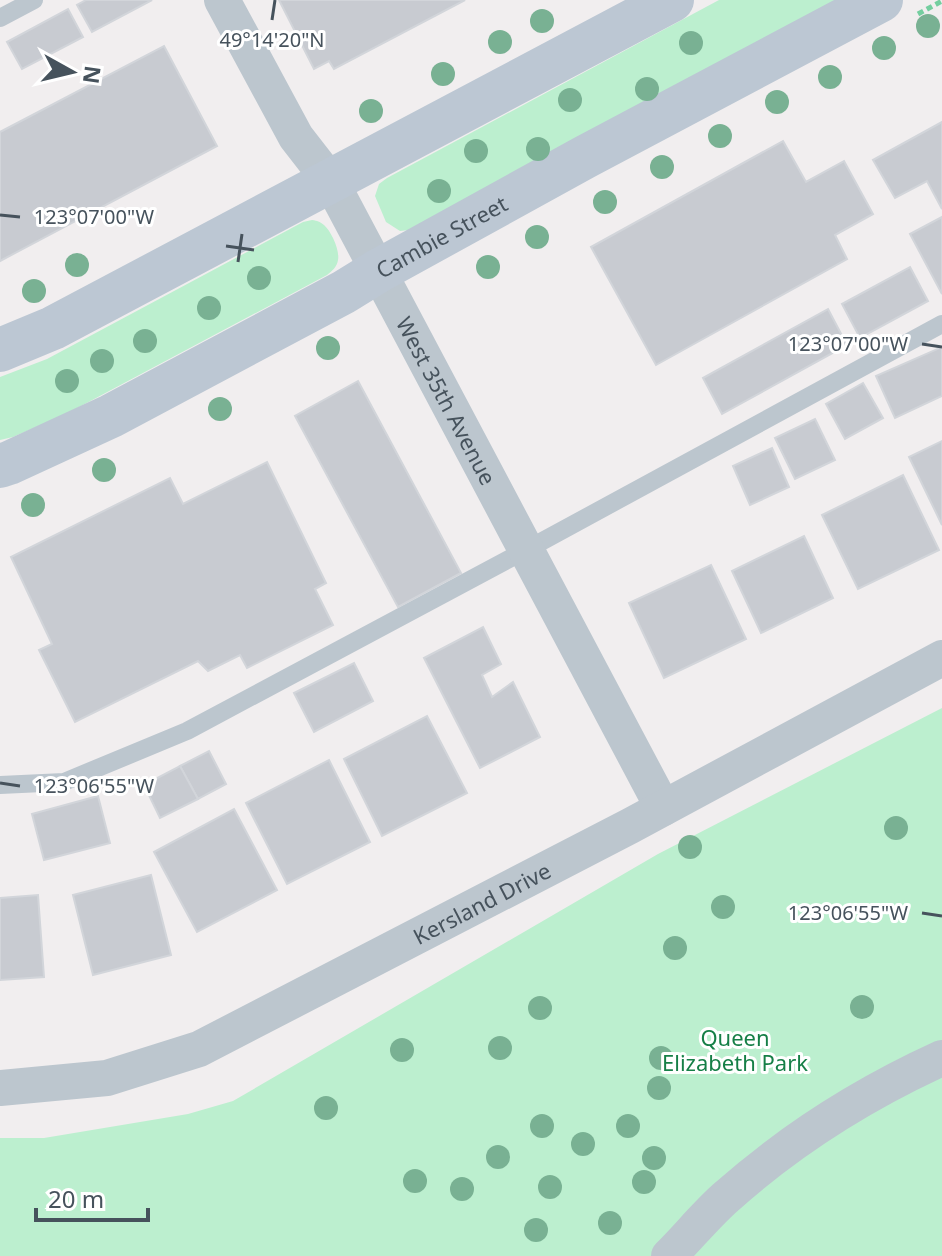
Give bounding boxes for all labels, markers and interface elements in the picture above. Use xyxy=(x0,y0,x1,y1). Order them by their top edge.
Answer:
text: 49°14'20"N xyxy=(219,26,325,53)
north arrow xyxy=(32,32,112,112)
text: N xyxy=(77,64,109,86)
street label: Cambie Street xyxy=(370,188,512,284)
text: 123°07'00"W xyxy=(34,203,155,230)
street label: West 35th Avenue xyxy=(390,311,504,490)
text: 123°07'00"W xyxy=(788,330,909,357)
text: 123°06'55"W xyxy=(34,772,155,799)
street label: Kersland Drive xyxy=(408,855,555,951)
text: 123°06'55"W xyxy=(788,899,909,926)
park label: Queen Elizabeth Park xyxy=(662,1022,808,1077)
scale bar xyxy=(36,1172,148,1222)
text: 20 m xyxy=(48,1182,104,1215)

